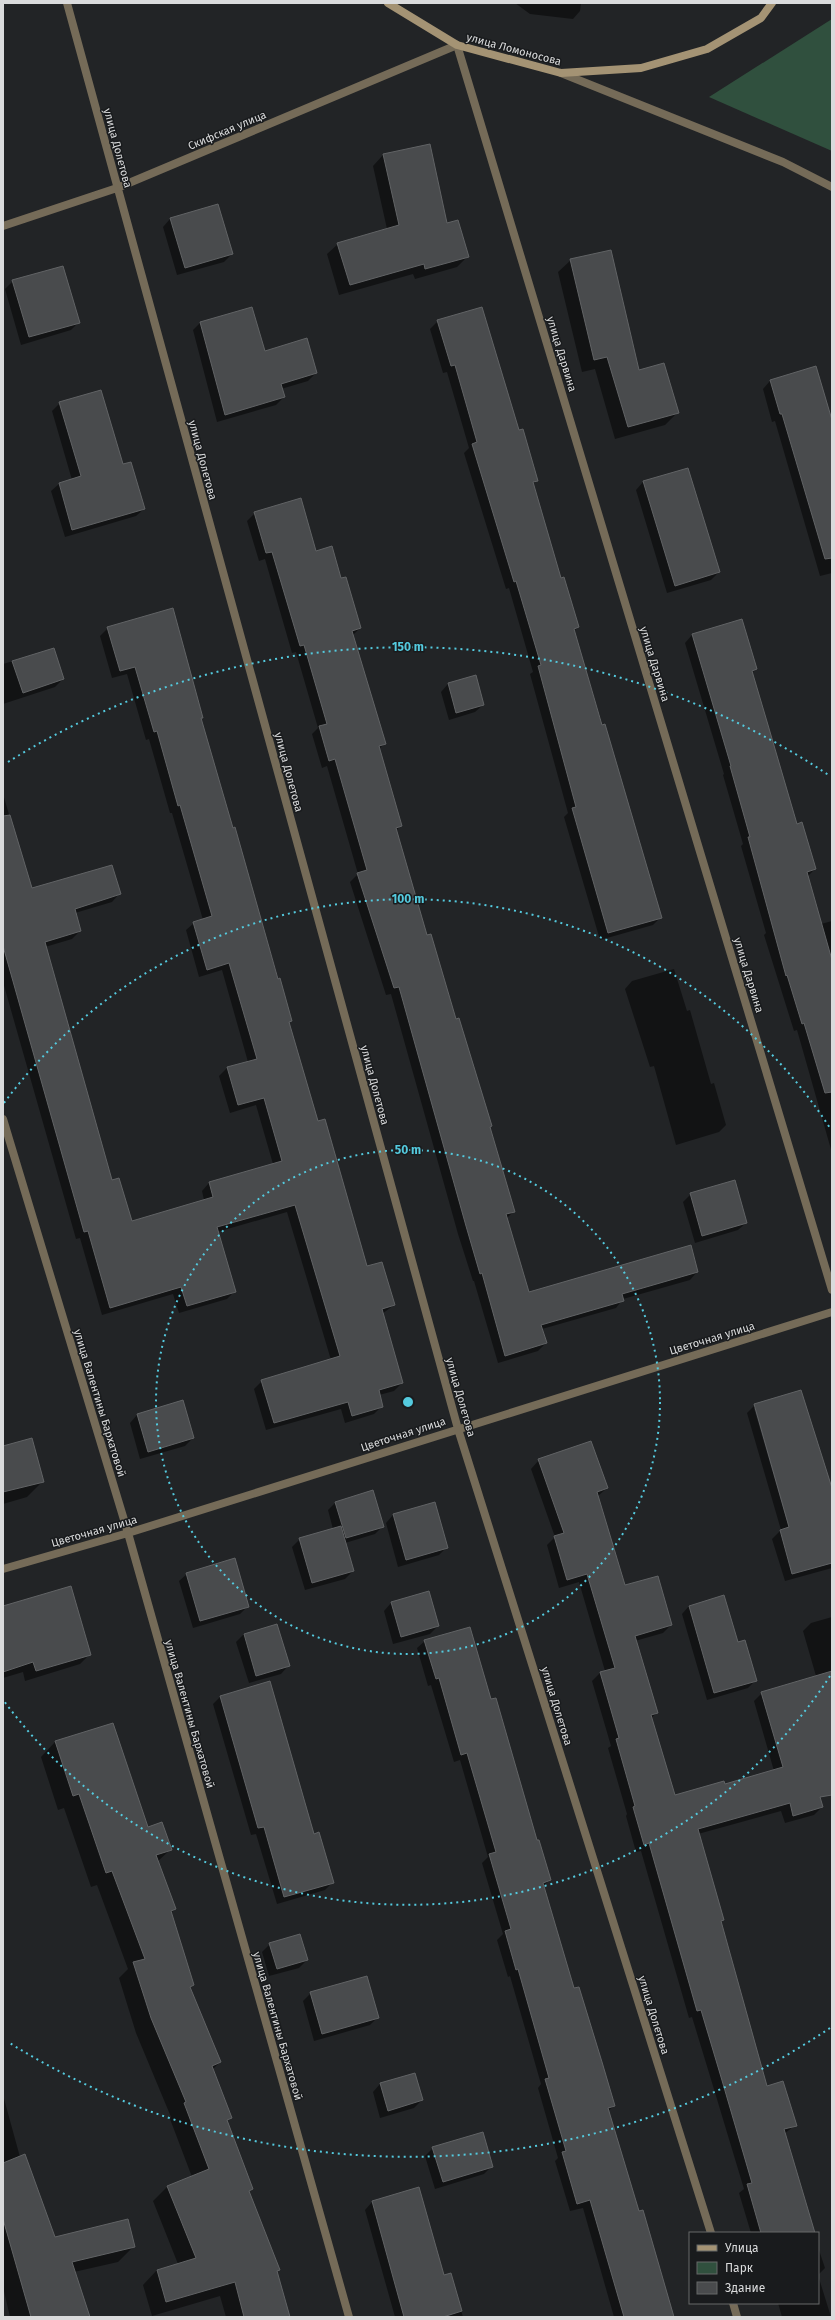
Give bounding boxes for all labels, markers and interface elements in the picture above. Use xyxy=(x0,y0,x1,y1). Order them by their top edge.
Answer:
street label: улица Ломоносова xyxy=(465,31,563,68)
street label: улица Долетова xyxy=(101,107,134,189)
street label: Скифская улица xyxy=(186,108,268,153)
street label: улица Дарвина xyxy=(544,315,579,393)
street label: улица Долетова xyxy=(186,419,219,501)
street label: улица Дарвина xyxy=(637,625,672,703)
text: 150 m xyxy=(392,640,424,654)
street label: улица Долетова xyxy=(272,731,305,813)
text: 100 m xyxy=(392,892,424,906)
street label: улица Дарвина xyxy=(731,936,766,1014)
street label: улица Долетова xyxy=(358,1044,391,1126)
text: 50 m xyxy=(395,1143,421,1157)
street label: Цветочная улица xyxy=(668,1319,756,1358)
street label: улица Валентины Бархатовой xyxy=(71,1328,128,1479)
street label: улица Долетова xyxy=(443,1356,478,1438)
centre of rings xyxy=(401,1395,415,1409)
street label: Цветочная улица xyxy=(359,1415,447,1454)
street label: Цветочная улица xyxy=(50,1513,138,1550)
street label: улица Валентины Бархатовой xyxy=(162,1638,217,1790)
street label: улица Долетова xyxy=(538,1665,575,1747)
street label: улица Валентины Бархатовой xyxy=(250,1950,305,2102)
street label: улица Долетова xyxy=(635,1974,672,2056)
legend xyxy=(689,2232,819,2304)
text: Улица xyxy=(725,2241,759,2255)
text: Парк xyxy=(725,2261,754,2275)
text: Здание xyxy=(725,2281,765,2295)

